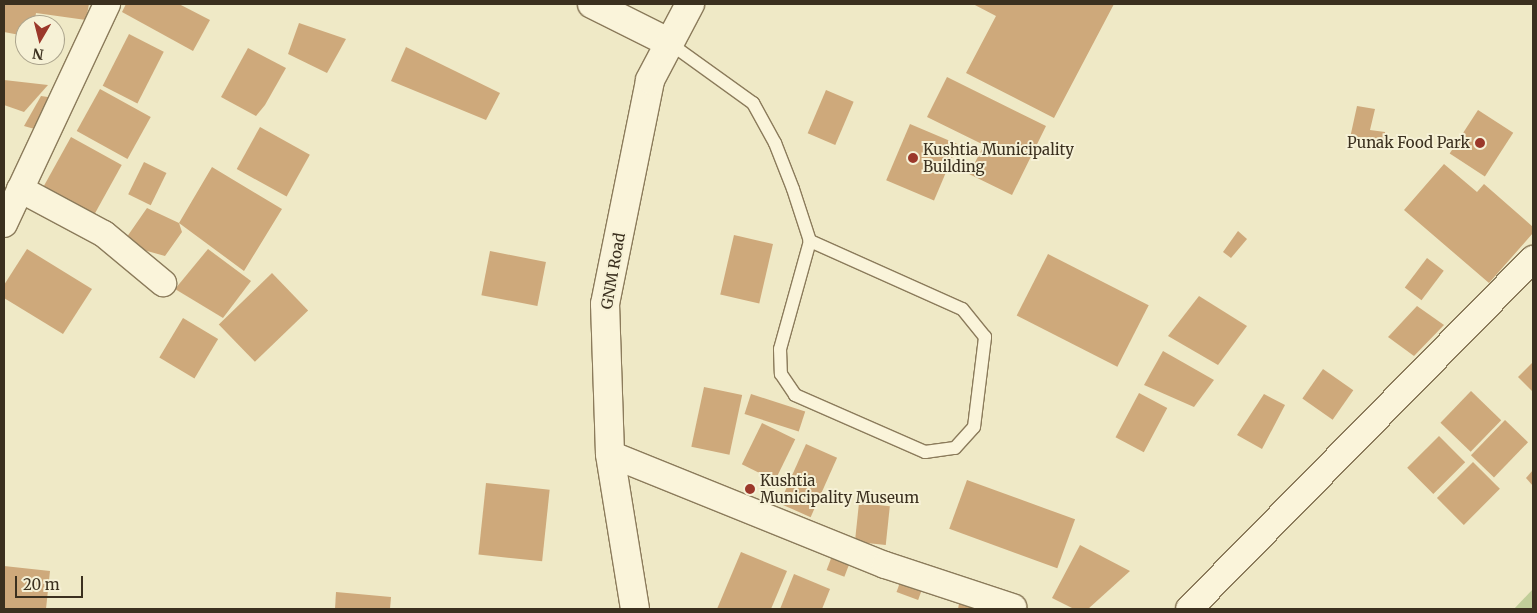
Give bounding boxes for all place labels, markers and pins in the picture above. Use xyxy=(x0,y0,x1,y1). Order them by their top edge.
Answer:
place label: Punak Food Park xyxy=(1347,134,1470,152)
marker: Punak Food Park xyxy=(1474,137,1486,149)
place label: Kushtia Municipality Building xyxy=(923,140,1074,175)
marker: Kushtia Municipality Building xyxy=(907,152,919,164)
place label: Kushtia Municipality Museum xyxy=(760,471,919,506)
marker: Kushtia Municipality Museum xyxy=(744,483,756,495)

